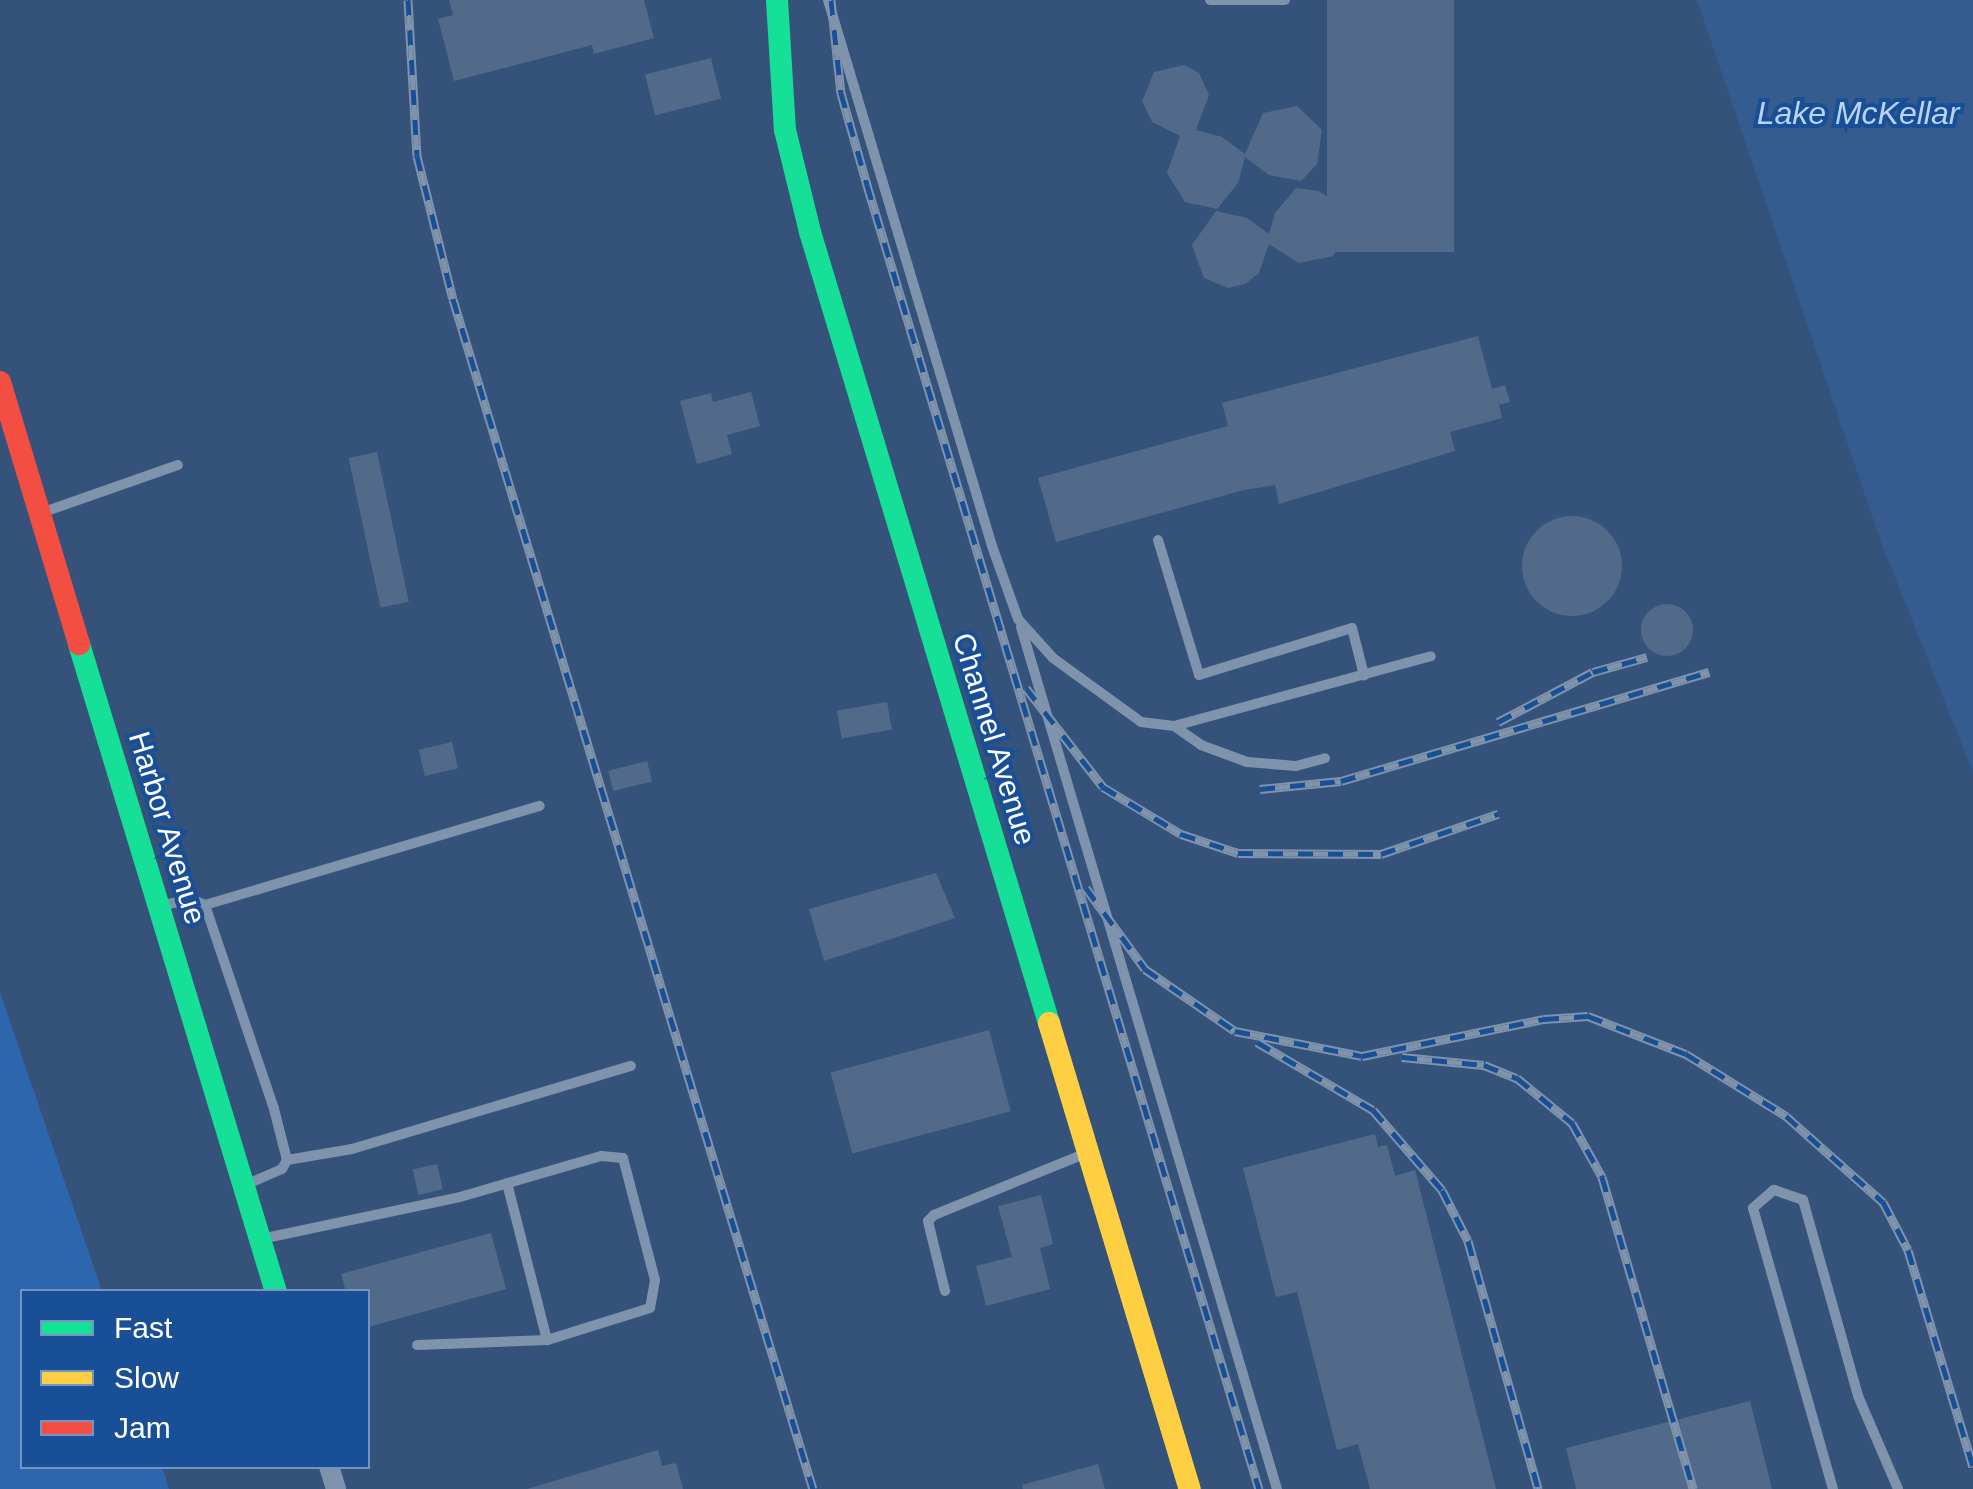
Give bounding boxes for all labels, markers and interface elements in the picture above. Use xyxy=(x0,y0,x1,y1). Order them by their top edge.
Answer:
water label: Lake McKellar xyxy=(1757,94,1959,132)
street label: Channel Avenue xyxy=(944,628,1044,850)
street label: Harbor Avenue xyxy=(120,727,214,929)
legend xyxy=(20,1289,370,1469)
text: Fast xyxy=(114,1311,172,1344)
text: Slow xyxy=(114,1361,179,1394)
text: Jam xyxy=(114,1411,171,1444)

